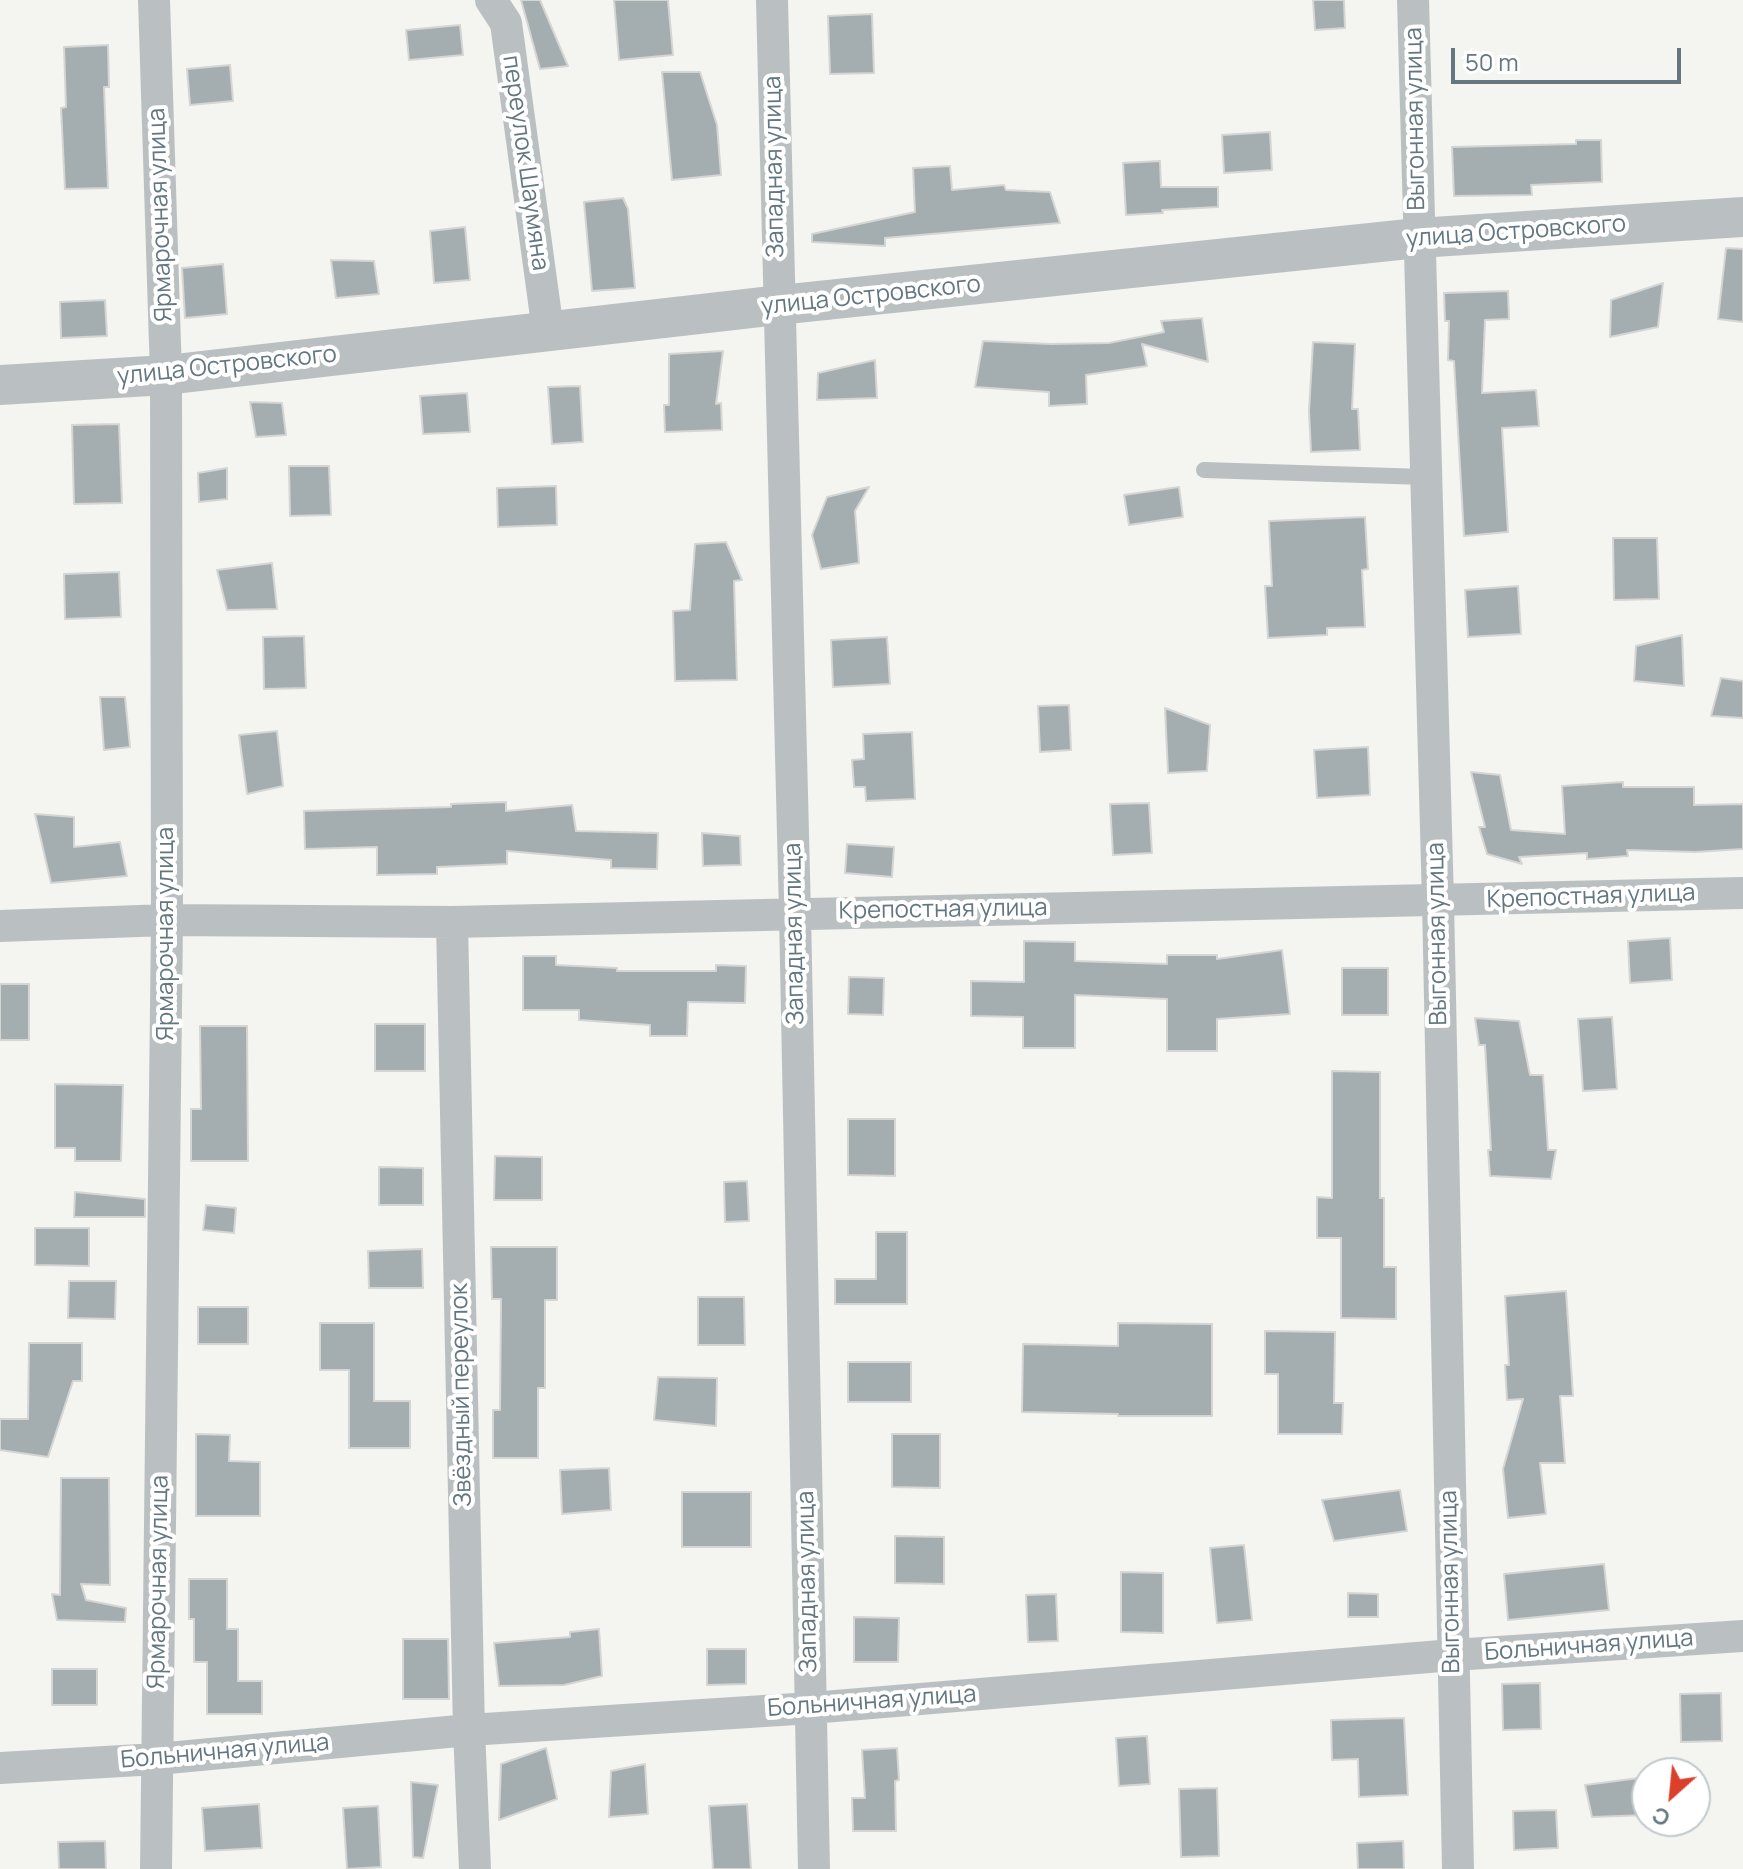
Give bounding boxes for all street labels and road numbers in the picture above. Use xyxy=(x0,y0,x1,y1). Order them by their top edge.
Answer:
street label: Выгонная улица xyxy=(1400,27,1432,211)
street label: переулок Шаумяна xyxy=(496,54,554,272)
street label: Западная улица xyxy=(759,76,791,258)
street label: Ярмарочная улица xyxy=(143,108,179,322)
street label: улица Островского xyxy=(1405,210,1627,254)
street label: улица Островского xyxy=(760,270,982,322)
street label: улица Островского xyxy=(116,340,338,392)
street label: Ярмарочная улица xyxy=(152,827,180,1041)
street label: Выгонная улица xyxy=(1422,842,1454,1026)
street label: Западная улица xyxy=(779,843,811,1025)
street label: Крепостная улица xyxy=(1486,879,1696,915)
street label: Крепостная улица xyxy=(838,894,1048,926)
street label: Звёздный переулок xyxy=(446,1283,478,1507)
street label: Ярмарочная улица xyxy=(143,1475,175,1689)
street label: Выгонная улица xyxy=(1435,1490,1467,1674)
street label: Западная улица xyxy=(792,1491,824,1673)
street label: Больничная улица xyxy=(1484,1624,1694,1668)
street label: Больничная улица xyxy=(767,1680,977,1724)
street label: Больничная улица xyxy=(120,1729,330,1775)

